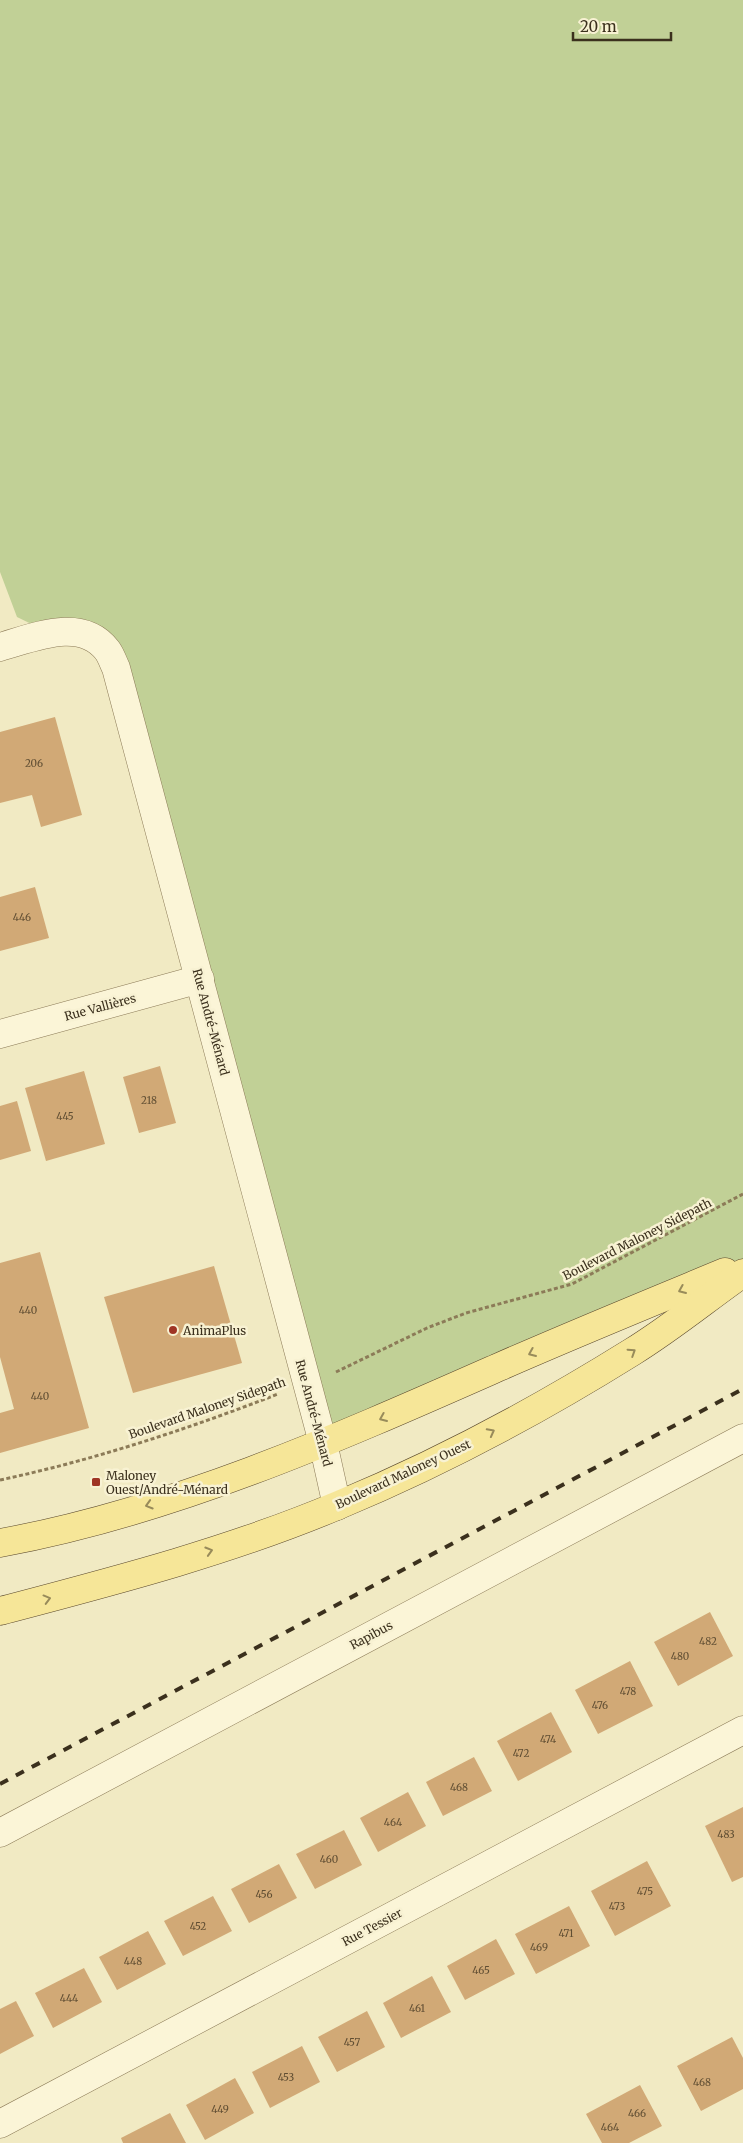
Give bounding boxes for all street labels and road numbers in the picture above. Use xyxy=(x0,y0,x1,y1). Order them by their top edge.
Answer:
street label: Rue André-Ménard xyxy=(190,967,232,1077)
street label: Rue Vallières xyxy=(63,990,138,1024)
street label: Boulevard Maloney Sidepath xyxy=(560,1195,714,1283)
street label: Rue André-Ménard xyxy=(293,1358,335,1468)
street label: Boulevard Maloney Sidepath xyxy=(127,1374,288,1442)
street label: Boulevard Maloney Ouest xyxy=(333,1436,473,1512)
street label: Rapibus xyxy=(347,1617,395,1653)
street label: Rue Tessier xyxy=(339,1905,405,1949)

